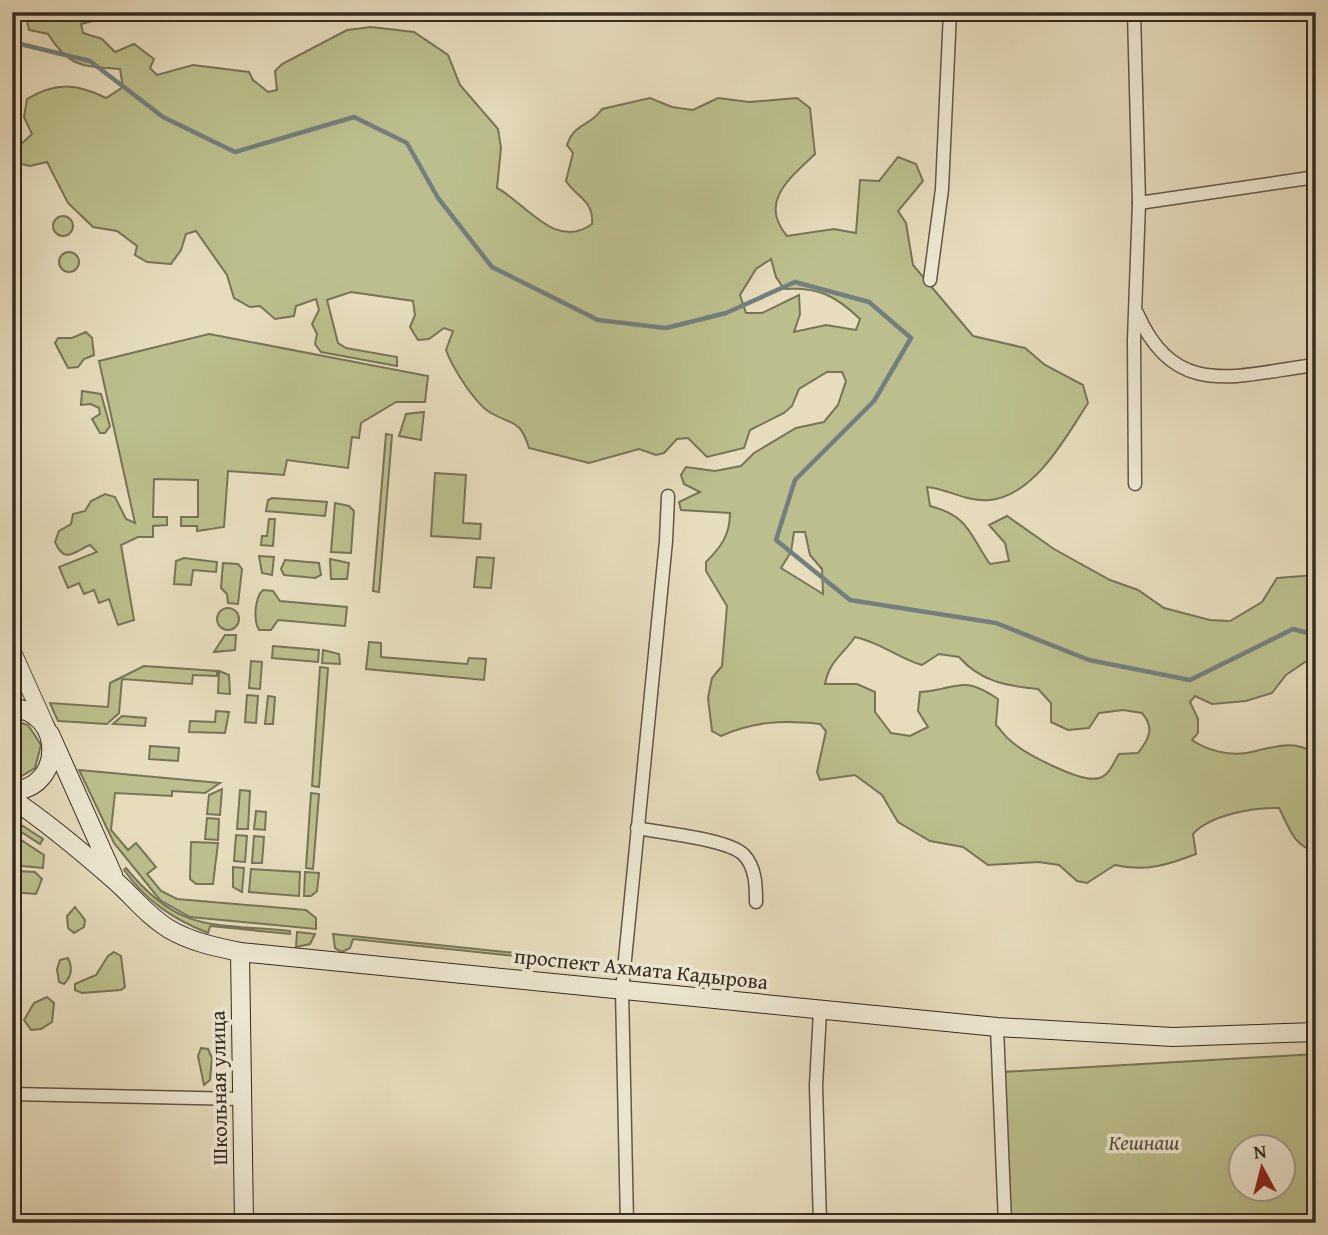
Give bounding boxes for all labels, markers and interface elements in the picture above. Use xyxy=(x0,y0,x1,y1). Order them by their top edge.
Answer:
street label: проспект Ахмата Кадырова xyxy=(513,940,770,997)
street label: Школьная улица xyxy=(202,1010,235,1166)
park label: Кешнаш xyxy=(1109,1127,1179,1158)
north arrow xyxy=(1226,1134,1296,1204)
text: N xyxy=(1252,1136,1268,1166)

